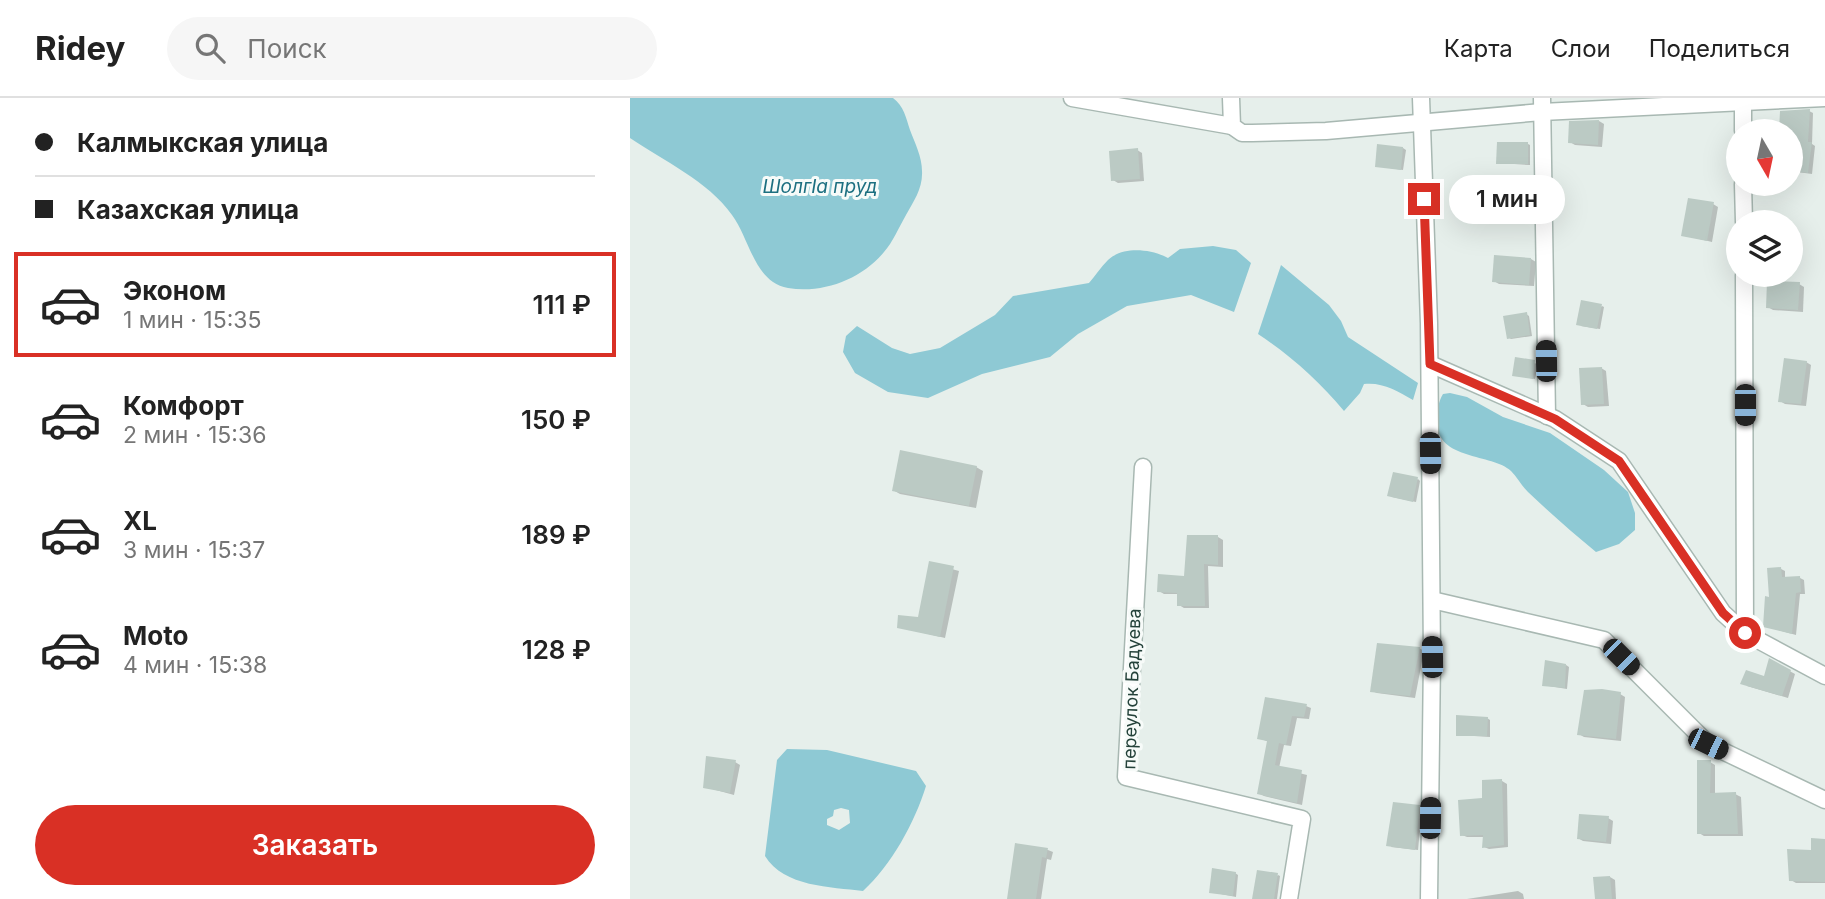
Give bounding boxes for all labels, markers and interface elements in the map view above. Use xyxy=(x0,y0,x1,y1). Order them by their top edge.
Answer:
search box xyxy=(167,17,657,80)
text: Ridey xyxy=(35,28,125,68)
icon: search xyxy=(191,29,229,67)
text: Поиск xyxy=(247,33,327,64)
text: Карта xyxy=(1444,34,1513,63)
text: Слои xyxy=(1551,34,1611,63)
text: Поделиться xyxy=(1649,34,1790,63)
north arrow xyxy=(1726,119,1802,196)
map controls xyxy=(1726,119,1803,287)
text: Калмыкская улица xyxy=(77,127,328,158)
callout: 1 мин xyxy=(1448,174,1564,224)
water label: ШолгIа пруд xyxy=(762,175,878,198)
route end xyxy=(1408,183,1440,215)
text: 1 мин xyxy=(1476,185,1538,213)
text: Казахская улица xyxy=(77,194,299,225)
button: layers xyxy=(1726,210,1803,287)
icon: car xyxy=(39,273,102,336)
text: Эконом xyxy=(123,275,226,306)
text: 111 ₽ xyxy=(533,289,591,320)
text: 1 мин · 15:35 xyxy=(123,306,261,334)
car xyxy=(1536,340,1557,382)
car xyxy=(1735,384,1756,426)
icon: car xyxy=(39,388,102,451)
text: Комфорт xyxy=(123,390,244,421)
text: 150 ₽ xyxy=(521,404,591,435)
text: 2 мин · 15:36 xyxy=(123,421,266,449)
car xyxy=(1420,432,1441,474)
icon: car xyxy=(39,503,102,566)
text: XL xyxy=(123,505,157,536)
text: 189 ₽ xyxy=(521,519,591,550)
text: 3 мин · 15:37 xyxy=(123,536,265,564)
street label: переулок Бадуева xyxy=(1118,608,1145,770)
route start xyxy=(1729,617,1761,649)
icon: car xyxy=(39,618,102,681)
text: Moto xyxy=(123,620,188,651)
text: 128 ₽ xyxy=(522,634,591,665)
car xyxy=(1599,635,1644,679)
car xyxy=(1422,636,1443,678)
text: 4 мин · 15:38 xyxy=(123,651,267,679)
car xyxy=(1685,725,1732,763)
car xyxy=(1420,797,1441,839)
button: Заказать xyxy=(35,805,595,885)

